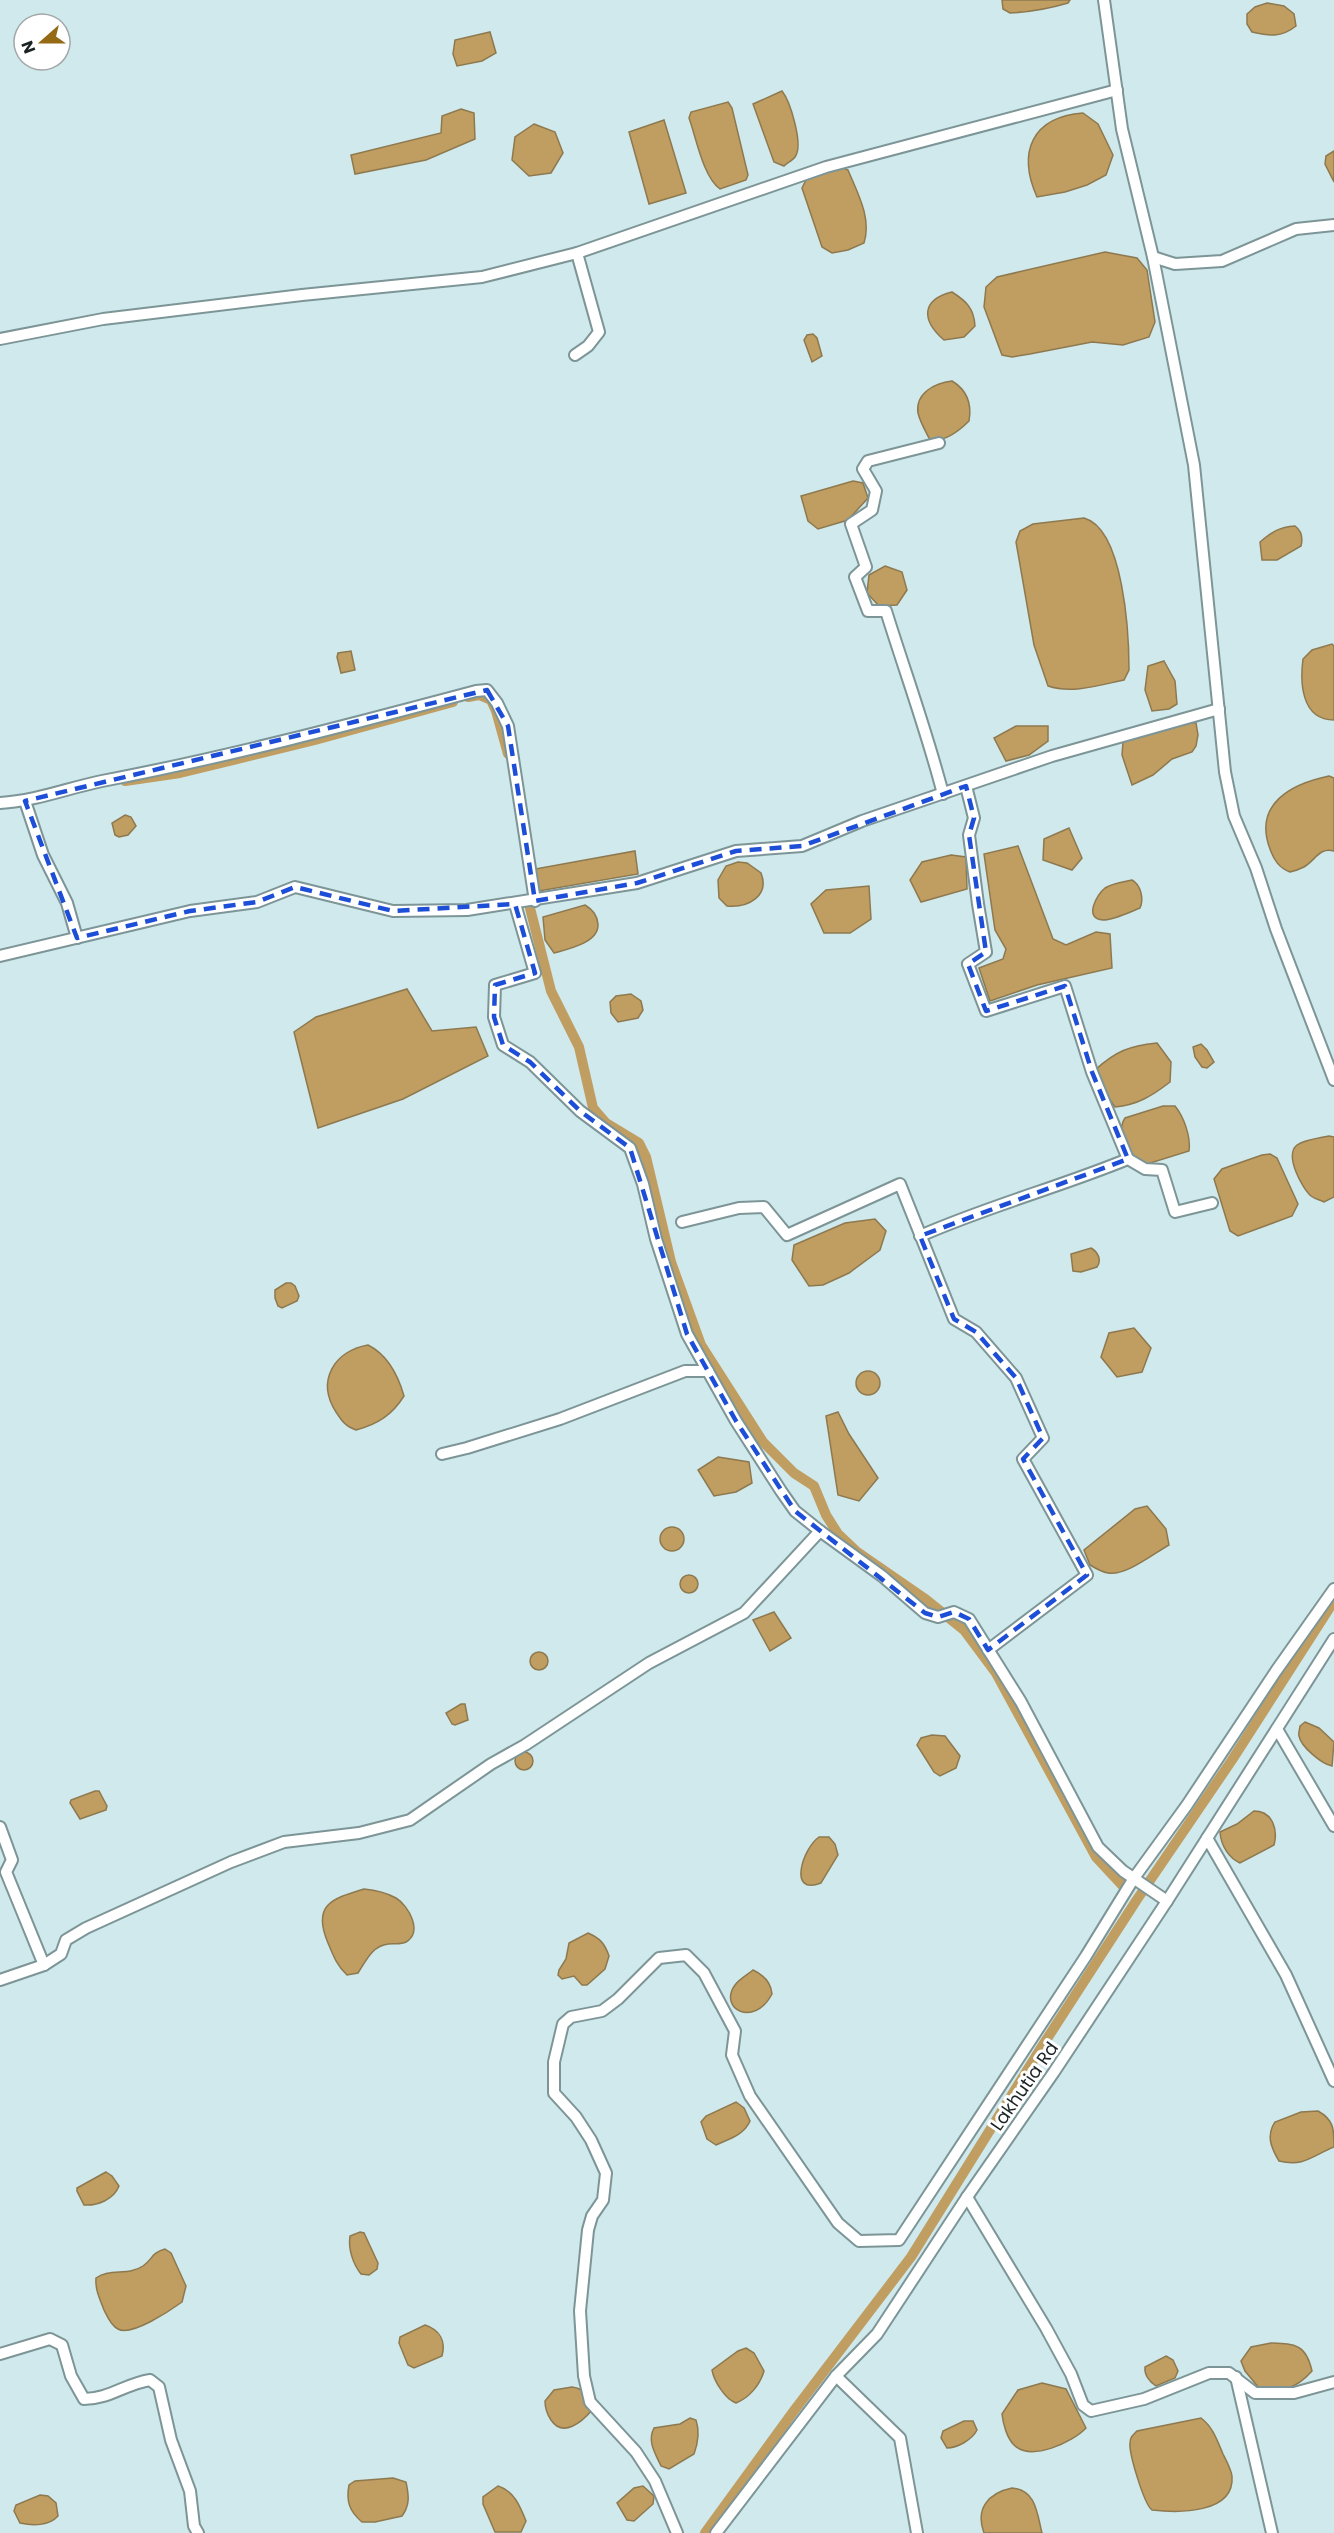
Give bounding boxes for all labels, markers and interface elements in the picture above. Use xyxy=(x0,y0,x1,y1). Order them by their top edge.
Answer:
north arrow xyxy=(12,12,72,72)
text: N xyxy=(16,37,41,57)
street label: Lakhutia Rd xyxy=(984,2037,1064,2135)

